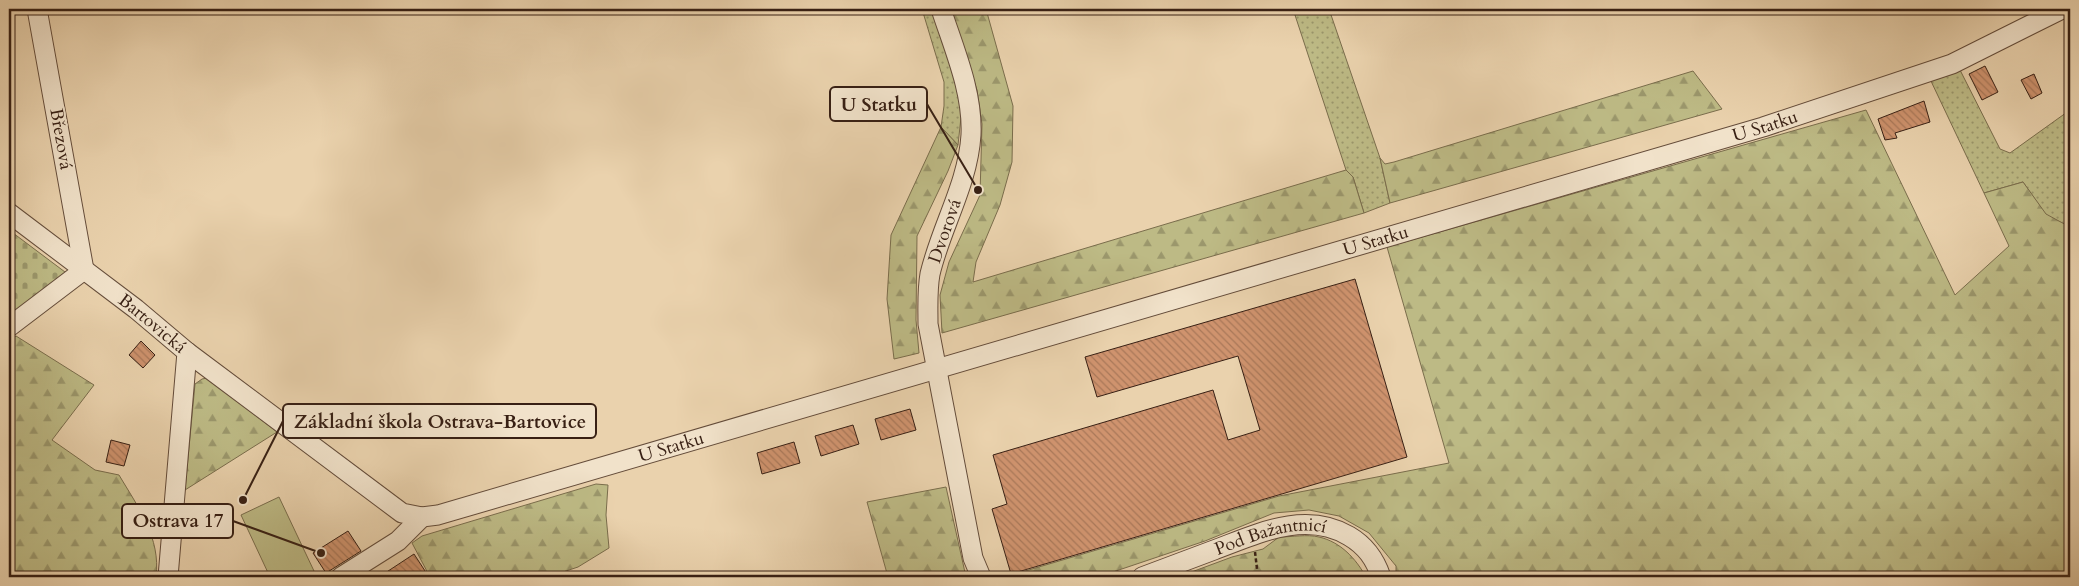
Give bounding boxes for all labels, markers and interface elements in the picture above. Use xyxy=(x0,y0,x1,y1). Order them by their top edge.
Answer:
callout: U Statku xyxy=(830,87,927,121)
text: U Statku xyxy=(841,92,917,118)
street label: U Statku xyxy=(1729,104,1801,148)
street label: Březová xyxy=(43,106,79,172)
street label: Dvorová xyxy=(922,195,968,267)
street label: U Statku xyxy=(1340,219,1411,262)
street label: Bartovická xyxy=(113,288,192,359)
callout: Základní škola Ostrava-Bartovice xyxy=(283,404,596,438)
text: Základní škola Ostrava-Bartovice xyxy=(294,409,586,435)
street label: U Statku xyxy=(635,425,707,468)
callout: Ostrava 17 xyxy=(122,504,233,538)
text: Ostrava 17 xyxy=(132,508,224,534)
street label: Pod Bažantnicí xyxy=(1211,512,1329,561)

